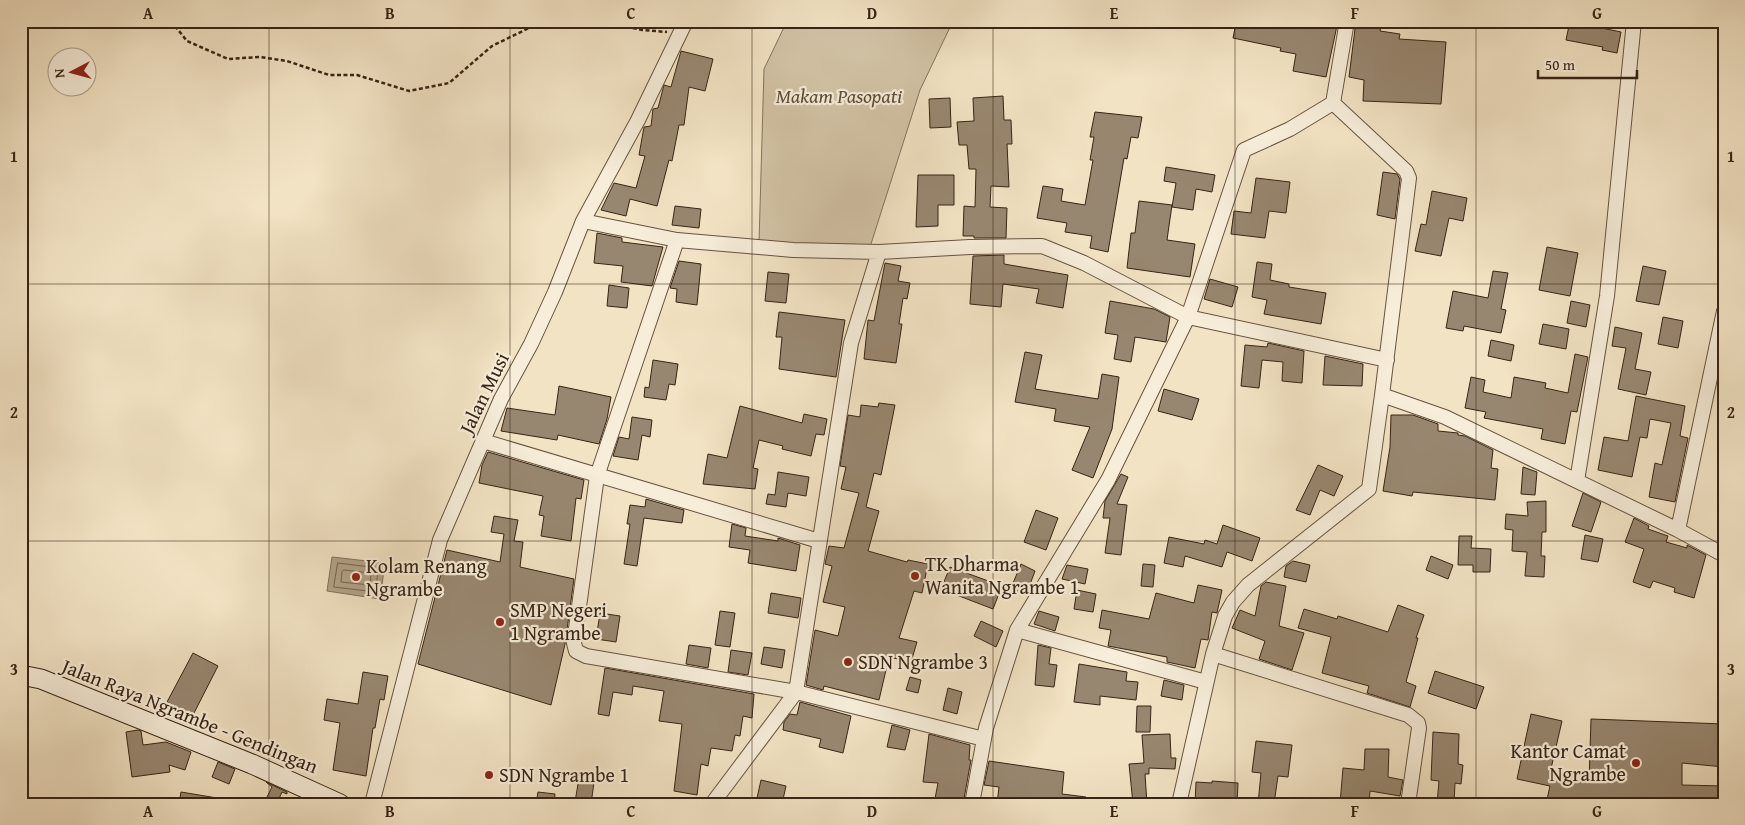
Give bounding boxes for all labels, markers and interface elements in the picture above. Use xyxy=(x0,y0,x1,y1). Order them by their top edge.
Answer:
text: A xyxy=(143,1,154,25)
text: B xyxy=(385,1,395,25)
text: C xyxy=(626,1,636,25)
text: D xyxy=(867,1,877,25)
text: E xyxy=(1110,1,1119,25)
text: F xyxy=(1351,1,1359,25)
text: G xyxy=(1592,1,1602,25)
north arrow xyxy=(48,48,98,98)
scale bar xyxy=(1538,48,1636,80)
text: 50 m xyxy=(1545,54,1576,75)
text: N xyxy=(49,67,70,79)
park label: Makam Pasopati xyxy=(776,81,902,110)
text: 1 xyxy=(10,144,18,168)
text: 1 xyxy=(1727,144,1735,168)
street label: Jalan Musi xyxy=(450,347,516,441)
text: 2 xyxy=(10,400,18,424)
text: 2 xyxy=(1727,400,1735,424)
place label: TK Dharma Wanita Ngrambe 1 xyxy=(925,549,1079,601)
place label: Kolam Renang Ngrambe xyxy=(366,551,487,603)
marker: TK Dharma Wanita Ngrambe 1 xyxy=(909,570,921,582)
marker: Kolam Renang Ngrambe xyxy=(350,571,362,583)
place label: SMP Negeri 1 Ngrambe xyxy=(510,595,607,647)
marker: SMP Negeri 1 Ngrambe xyxy=(494,616,506,628)
place label: SDN Ngrambe 3 xyxy=(858,647,988,676)
street label: Jalan Raya Ngrambe - Gendingan xyxy=(55,650,323,780)
marker: SDN Ngrambe 3 xyxy=(842,656,854,668)
text: 3 xyxy=(10,657,18,681)
text: 3 xyxy=(1727,657,1735,681)
place label: Kantor Camat Ngrambe xyxy=(1510,736,1626,788)
marker: Kantor Camat Ngrambe xyxy=(1630,757,1642,769)
place label: SDN Ngrambe 1 xyxy=(499,760,629,789)
marker: SDN Ngrambe 1 xyxy=(483,769,495,781)
text: A xyxy=(143,799,154,823)
text: B xyxy=(385,799,395,823)
text: C xyxy=(626,799,636,823)
text: D xyxy=(867,799,877,823)
text: E xyxy=(1110,799,1119,823)
text: F xyxy=(1351,799,1359,823)
text: G xyxy=(1592,799,1602,823)

